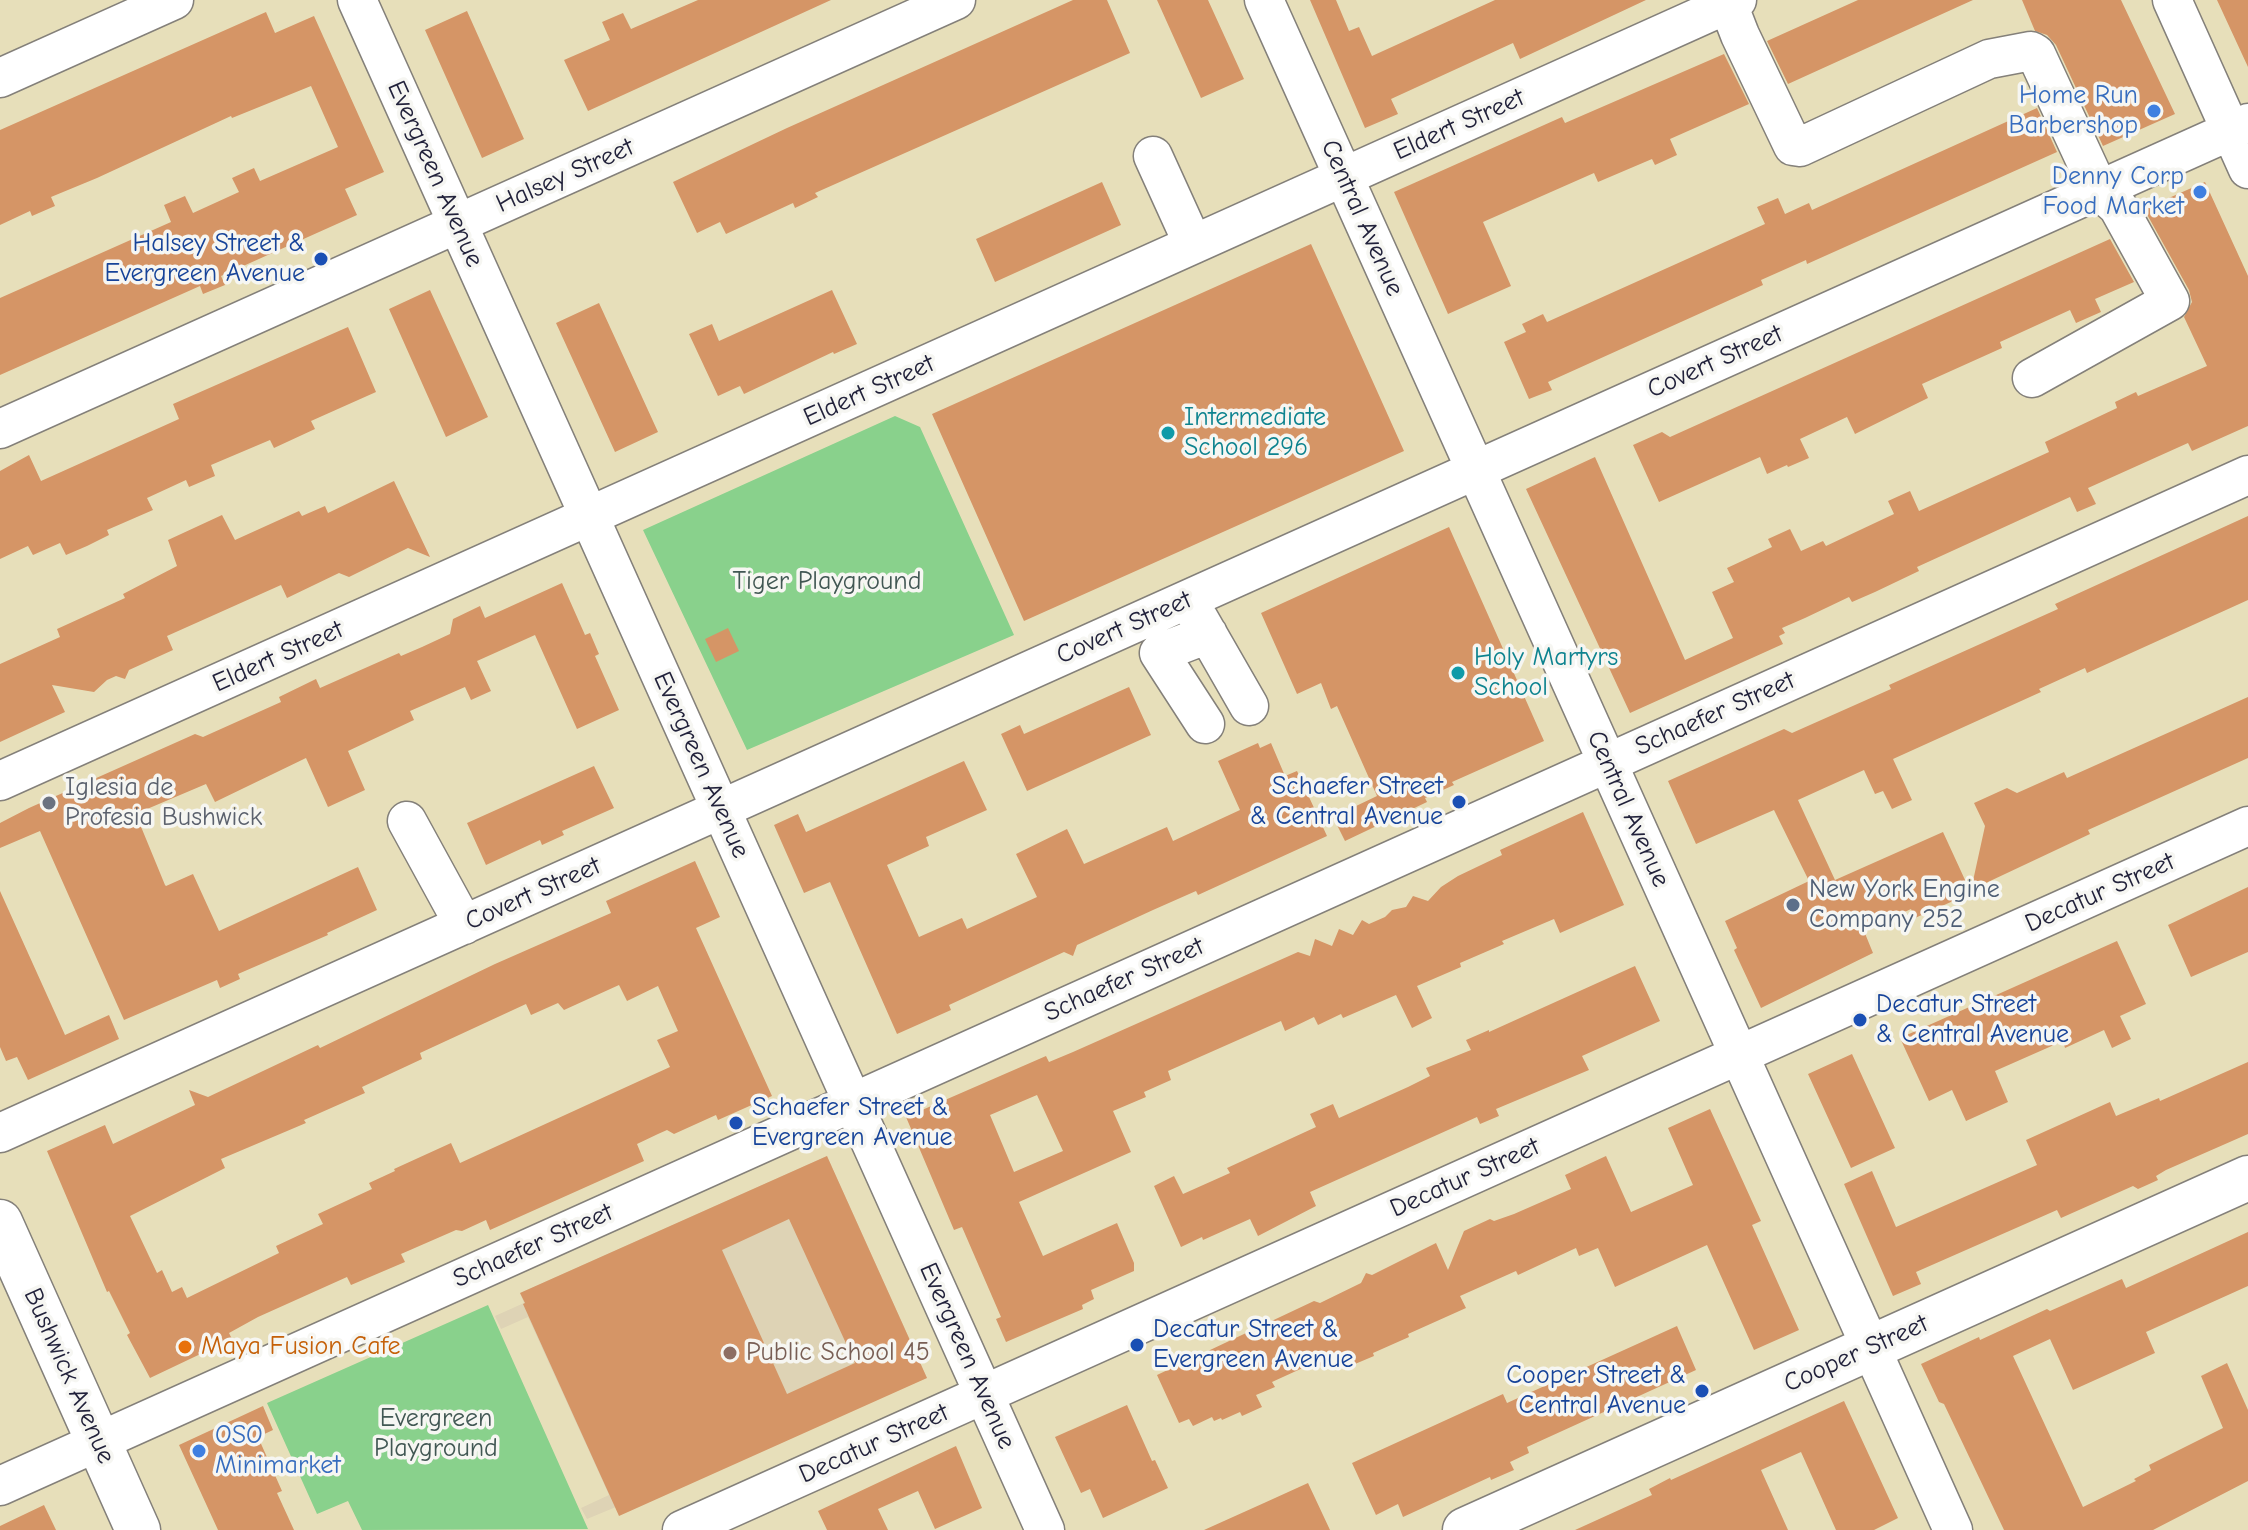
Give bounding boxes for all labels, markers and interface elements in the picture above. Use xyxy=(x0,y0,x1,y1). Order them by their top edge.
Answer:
street label: Evergreen Avenue xyxy=(380,76,490,272)
place label: Home Run Barbershop xyxy=(2009,80,2138,142)
street label: Eldert Street xyxy=(1389,82,1529,168)
marker: Home Run Barbershop xyxy=(2145,102,2163,120)
street label: Halsey Street xyxy=(491,132,639,220)
street label: Central Avenue xyxy=(1314,135,1410,301)
place label: Denny Corp Food Market xyxy=(2042,161,2184,222)
marker: Denny Corp Food Market xyxy=(2191,183,2209,201)
place label: Halsey Street & Evergreen Avenue xyxy=(105,228,305,290)
marker: Halsey Street & Evergreen Avenue xyxy=(312,250,330,268)
street label: Covert Street xyxy=(1643,318,1787,406)
street label: Eldert Street xyxy=(799,348,939,434)
place label: Intermediate School 296 xyxy=(1184,402,1326,464)
marker: Intermediate School 296 xyxy=(1159,424,1177,442)
park label: Tiger Playground xyxy=(732,566,922,598)
street label: Covert Street xyxy=(1052,584,1196,672)
street label: Eldert Street xyxy=(208,614,348,700)
place label: Holy Martyrs School xyxy=(1474,642,1618,704)
marker: Holy Martyrs School xyxy=(1449,664,1467,682)
street label: Schaefer Street xyxy=(1630,665,1800,763)
street label: Evergreen Avenue xyxy=(646,667,756,863)
street label: Central Avenue xyxy=(1580,726,1676,892)
place label: Schaefer Street & Central Avenue xyxy=(1250,771,1443,832)
place label: Iglesia de Profesia Bushwick xyxy=(65,772,262,834)
marker: Schaefer Street & Central Avenue xyxy=(1450,793,1468,811)
marker: Iglesia de Profesia Bushwick xyxy=(40,794,58,812)
street label: Decatur Street xyxy=(2020,846,2180,940)
street label: Covert Street xyxy=(461,850,605,938)
place label: New York Engine Company 252 xyxy=(1809,874,2000,936)
marker: New York Engine Company 252 xyxy=(1784,896,1802,914)
street label: Schaefer Street xyxy=(1039,931,1209,1029)
place label: Decatur Street & Central Avenue xyxy=(1876,989,2069,1050)
marker: Decatur Street & Central Avenue xyxy=(1851,1011,1869,1029)
place label: Schaefer Street & Evergreen Avenue xyxy=(752,1092,952,1154)
marker: Schaefer Street & Evergreen Avenue xyxy=(727,1114,745,1132)
street label: Decatur Street xyxy=(1385,1131,1545,1225)
street label: Schaefer Street xyxy=(448,1197,618,1295)
street label: Evergreen Avenue xyxy=(912,1258,1022,1454)
street label: Bushwick Avenue xyxy=(16,1284,122,1468)
street label: Cooper Street xyxy=(1779,1308,1933,1400)
place label: Decatur Street & Evergreen Avenue xyxy=(1153,1314,1353,1376)
place label: Maya Fusion Cafe xyxy=(201,1331,401,1363)
marker: Decatur Street & Evergreen Avenue xyxy=(1128,1336,1146,1354)
place label: Public School 45 xyxy=(746,1337,930,1369)
marker: Maya Fusion Cafe xyxy=(176,1338,194,1356)
marker: Public School 45 xyxy=(721,1344,739,1362)
place label: Cooper Street & Central Avenue xyxy=(1506,1360,1686,1422)
marker: Cooper Street & Central Avenue xyxy=(1693,1382,1711,1400)
street label: Decatur Street xyxy=(794,1397,954,1491)
park label: Evergreen Playground xyxy=(374,1403,498,1464)
place label: OSO Minimarket xyxy=(215,1420,341,1482)
marker: OSO Minimarket xyxy=(190,1442,208,1460)

